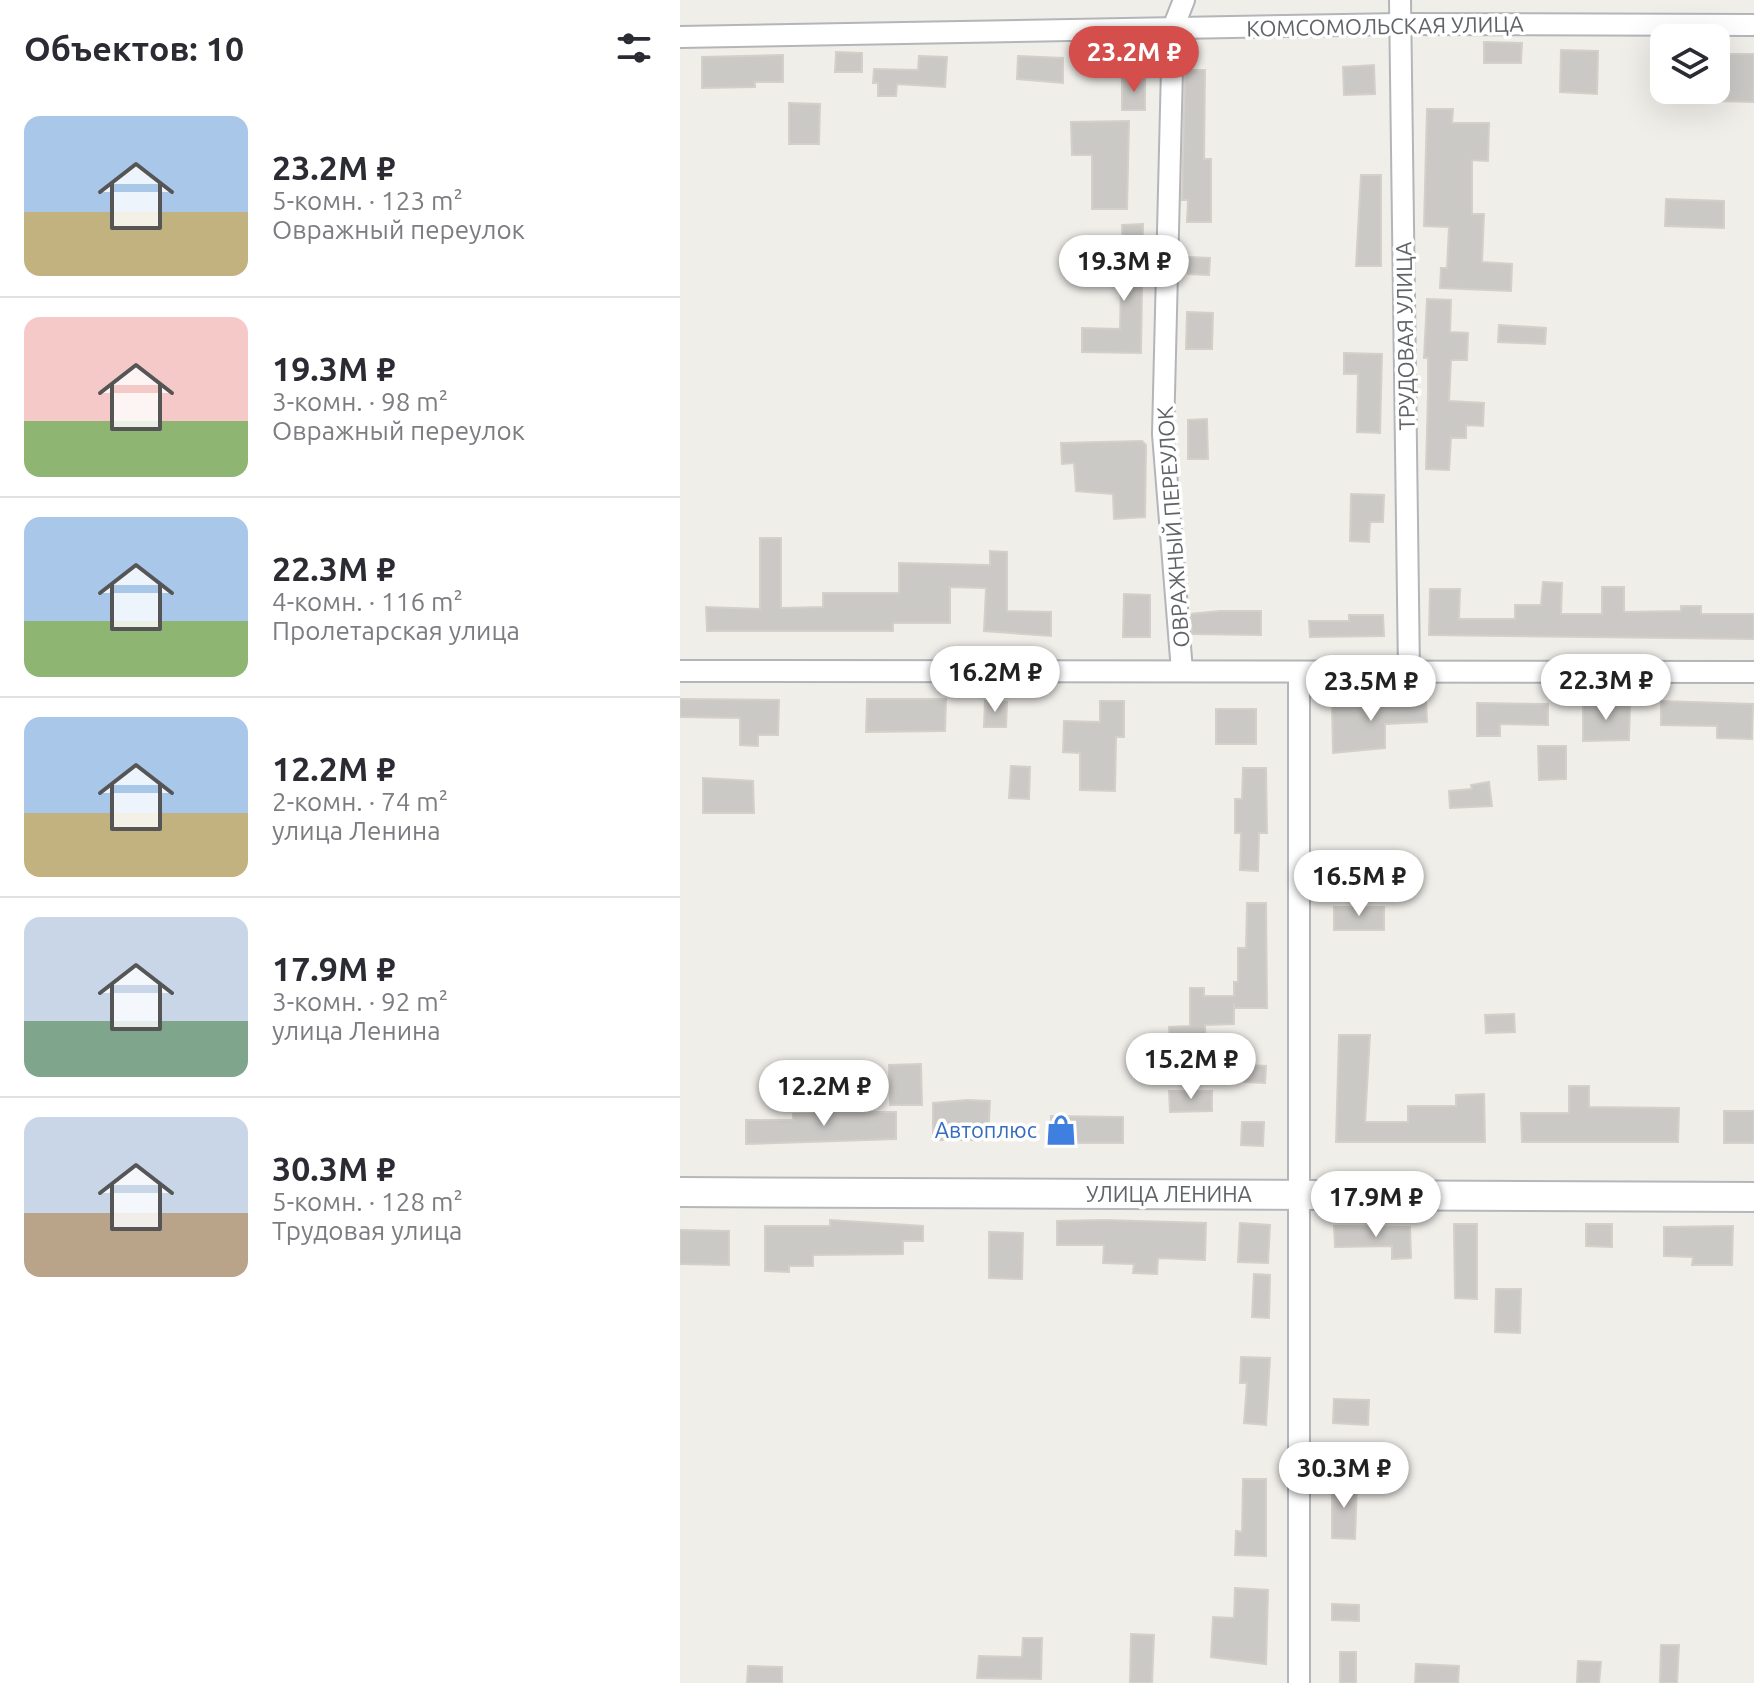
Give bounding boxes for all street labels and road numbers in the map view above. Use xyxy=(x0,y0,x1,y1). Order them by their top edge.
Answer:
street label: КОМСОМОЛЬСКАЯ УЛИЦА xyxy=(1246,11,1524,40)
street label: ТРУДОВАЯ УЛИЦА xyxy=(1390,241,1419,431)
street label: ОВРАЖНЫЙ ПЕРЕУЛОК xyxy=(1152,405,1193,649)
street label: УЛИЦА ЛЕНИНА xyxy=(1086,1181,1253,1206)

